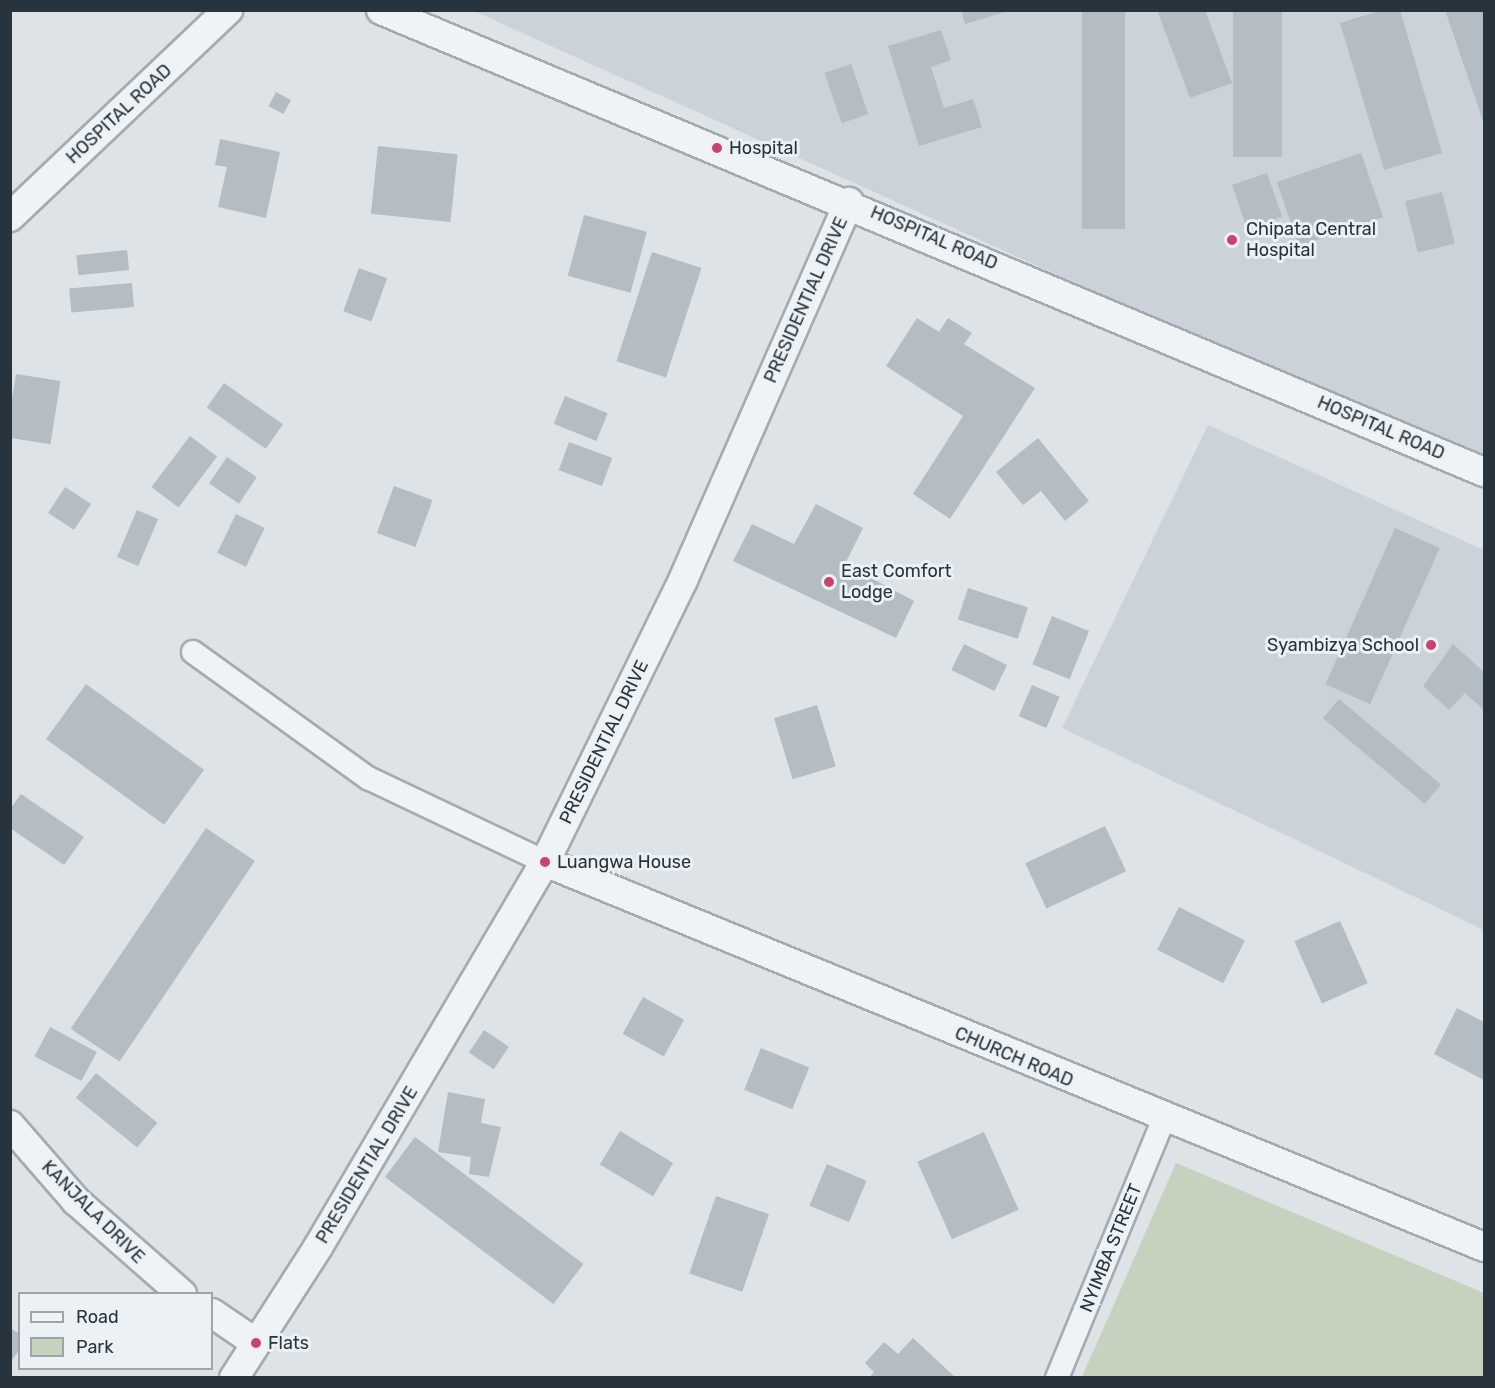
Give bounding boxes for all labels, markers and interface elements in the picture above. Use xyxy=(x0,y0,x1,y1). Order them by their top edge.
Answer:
street label: HOSPITAL ROAD xyxy=(62,60,176,168)
place label: Hospital xyxy=(729,137,798,159)
marker: Hospital xyxy=(710,141,724,155)
street label: HOSPITAL ROAD xyxy=(867,201,1001,275)
street label: PRESIDENTIAL DRIVE xyxy=(760,213,852,387)
place label: Chipata Central Hospital xyxy=(1246,219,1376,262)
marker: Chipata Central Hospital xyxy=(1223,231,1241,249)
street label: HOSPITAL ROAD xyxy=(1314,391,1448,465)
place label: East Comfort Lodge xyxy=(841,561,952,604)
marker: East Comfort Lodge xyxy=(822,575,836,589)
place label: Syambizya School xyxy=(1267,634,1419,656)
marker: Syambizya School xyxy=(1424,638,1438,652)
street label: PRESIDENTIAL DRIVE xyxy=(555,656,653,828)
place label: Luangwa House xyxy=(557,851,691,873)
marker: Luangwa House xyxy=(538,855,552,869)
street label: CHURCH ROAD xyxy=(951,1022,1077,1092)
street label: PRESIDENTIAL DRIVE xyxy=(311,1082,423,1248)
street label: KANJALA DRIVE xyxy=(37,1156,149,1268)
street label: NYIMBA STREET xyxy=(1075,1180,1147,1316)
legend xyxy=(18,1292,213,1370)
text: Road xyxy=(76,1306,119,1328)
place label: Flats xyxy=(268,1332,309,1354)
text: Park xyxy=(76,1336,113,1358)
marker: Flats xyxy=(249,1336,263,1350)

